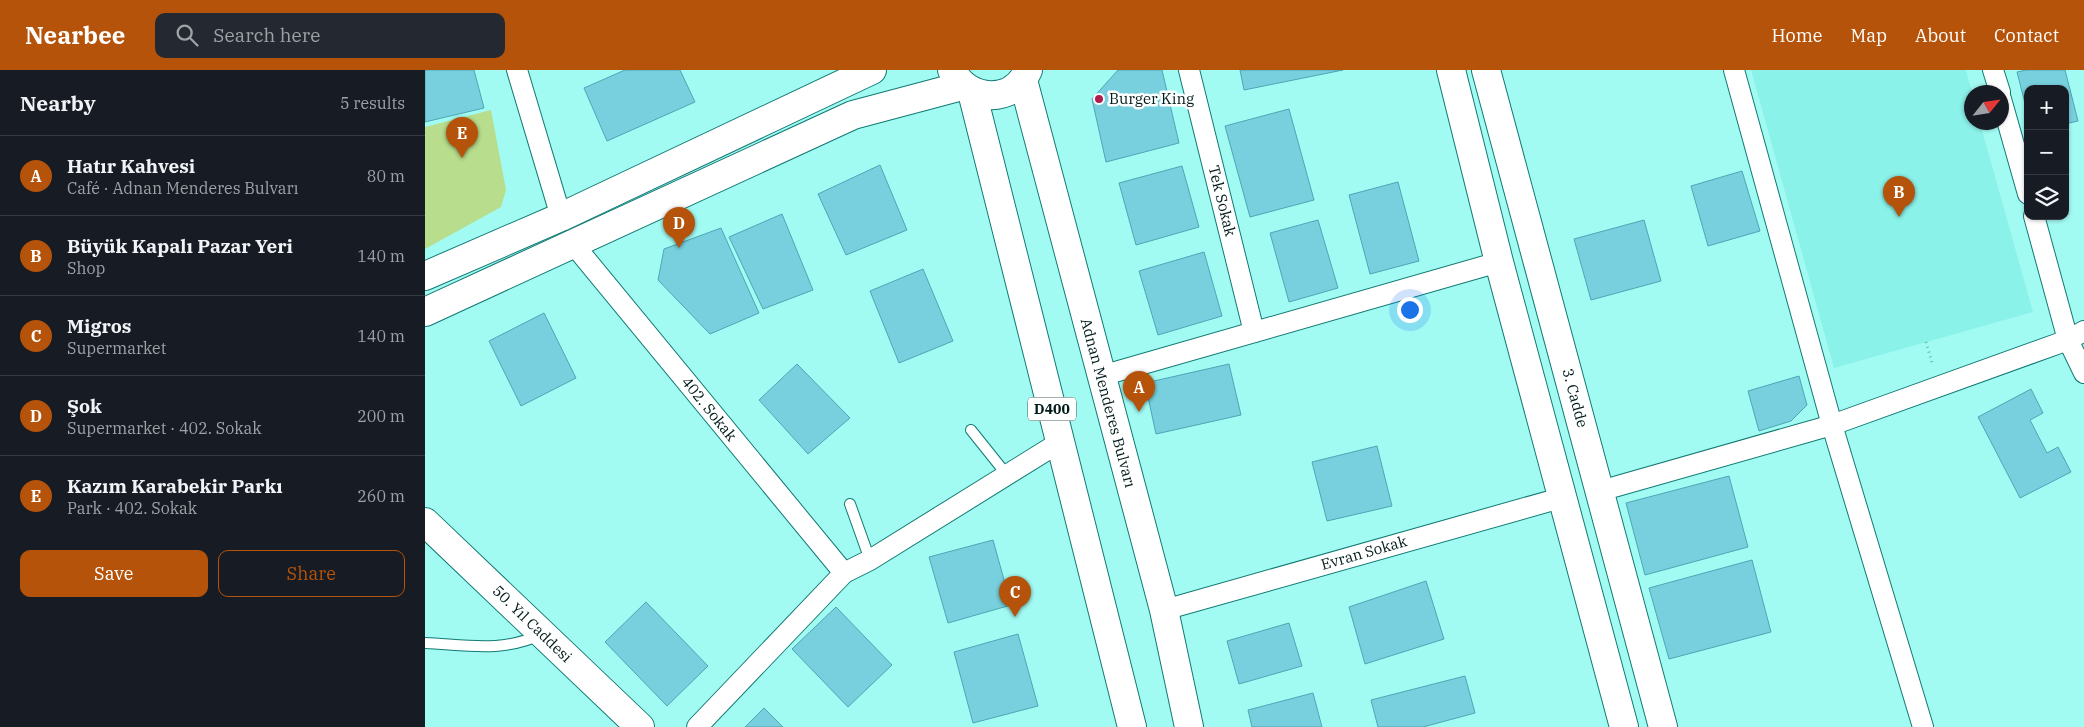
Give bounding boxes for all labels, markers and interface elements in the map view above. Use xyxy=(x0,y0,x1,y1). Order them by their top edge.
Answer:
search box xyxy=(155,13,505,58)
text: Nearbee xyxy=(25,19,125,51)
icon: search xyxy=(173,21,201,49)
text: Search here xyxy=(213,23,320,47)
text: Home xyxy=(1771,24,1823,47)
text: Map xyxy=(1851,24,1887,47)
text: About xyxy=(1915,24,1966,47)
text: Contact xyxy=(1994,24,2059,47)
north arrow xyxy=(1964,85,2009,130)
map controls xyxy=(2024,85,2069,220)
button: + xyxy=(2024,85,2069,130)
text: Nearby xyxy=(20,89,96,117)
place label: Burger King xyxy=(1109,89,1194,108)
text: 5 results xyxy=(340,93,405,113)
marker: Burger King xyxy=(1093,93,1105,105)
pin: E xyxy=(446,117,478,158)
button: − xyxy=(2024,130,2069,175)
text: Hatır Kahvesi xyxy=(67,154,195,178)
street label: Tek Sokak xyxy=(1205,163,1241,239)
text: A xyxy=(30,166,42,186)
text: 80 m xyxy=(367,166,405,186)
button: layers xyxy=(2024,175,2069,220)
pin: B xyxy=(1883,176,1915,217)
text: Café · Adnan Menderes Bulvarı xyxy=(67,178,299,198)
pin: D xyxy=(663,207,695,248)
text: Büyük Kapalı Pazar Yeri xyxy=(67,234,293,258)
text: B xyxy=(30,246,42,266)
text: 140 m xyxy=(357,246,405,266)
text: Shop xyxy=(67,258,105,278)
your location xyxy=(1397,297,1423,323)
text: Migros xyxy=(67,314,132,338)
street label: Adnan Menderes Bulvarı xyxy=(1077,316,1139,490)
text: C xyxy=(31,326,41,346)
text: 140 m xyxy=(357,326,405,346)
text: Supermarket xyxy=(67,338,166,358)
street label: 3. Cadde xyxy=(1558,366,1592,430)
pin: A xyxy=(1123,371,1155,412)
street label: 402. Sokak xyxy=(678,373,741,445)
text: Şok xyxy=(67,394,102,418)
road number: D400 xyxy=(1028,398,1076,420)
text: D xyxy=(30,406,42,426)
text: 200 m xyxy=(357,406,405,426)
text: Supermarket · 402. Sokak xyxy=(67,418,262,438)
text: Kazım Karabekir Parkı xyxy=(67,474,283,498)
text: E xyxy=(31,486,41,506)
text: 260 m xyxy=(357,486,405,506)
text: Park · 402. Sokak xyxy=(67,498,197,518)
street label: Evran Sokak xyxy=(1319,531,1409,574)
button: Save xyxy=(20,550,208,597)
button: Share xyxy=(218,550,405,597)
pin: C xyxy=(999,576,1031,617)
street label: 50. Yıl Caddesi xyxy=(489,581,576,666)

